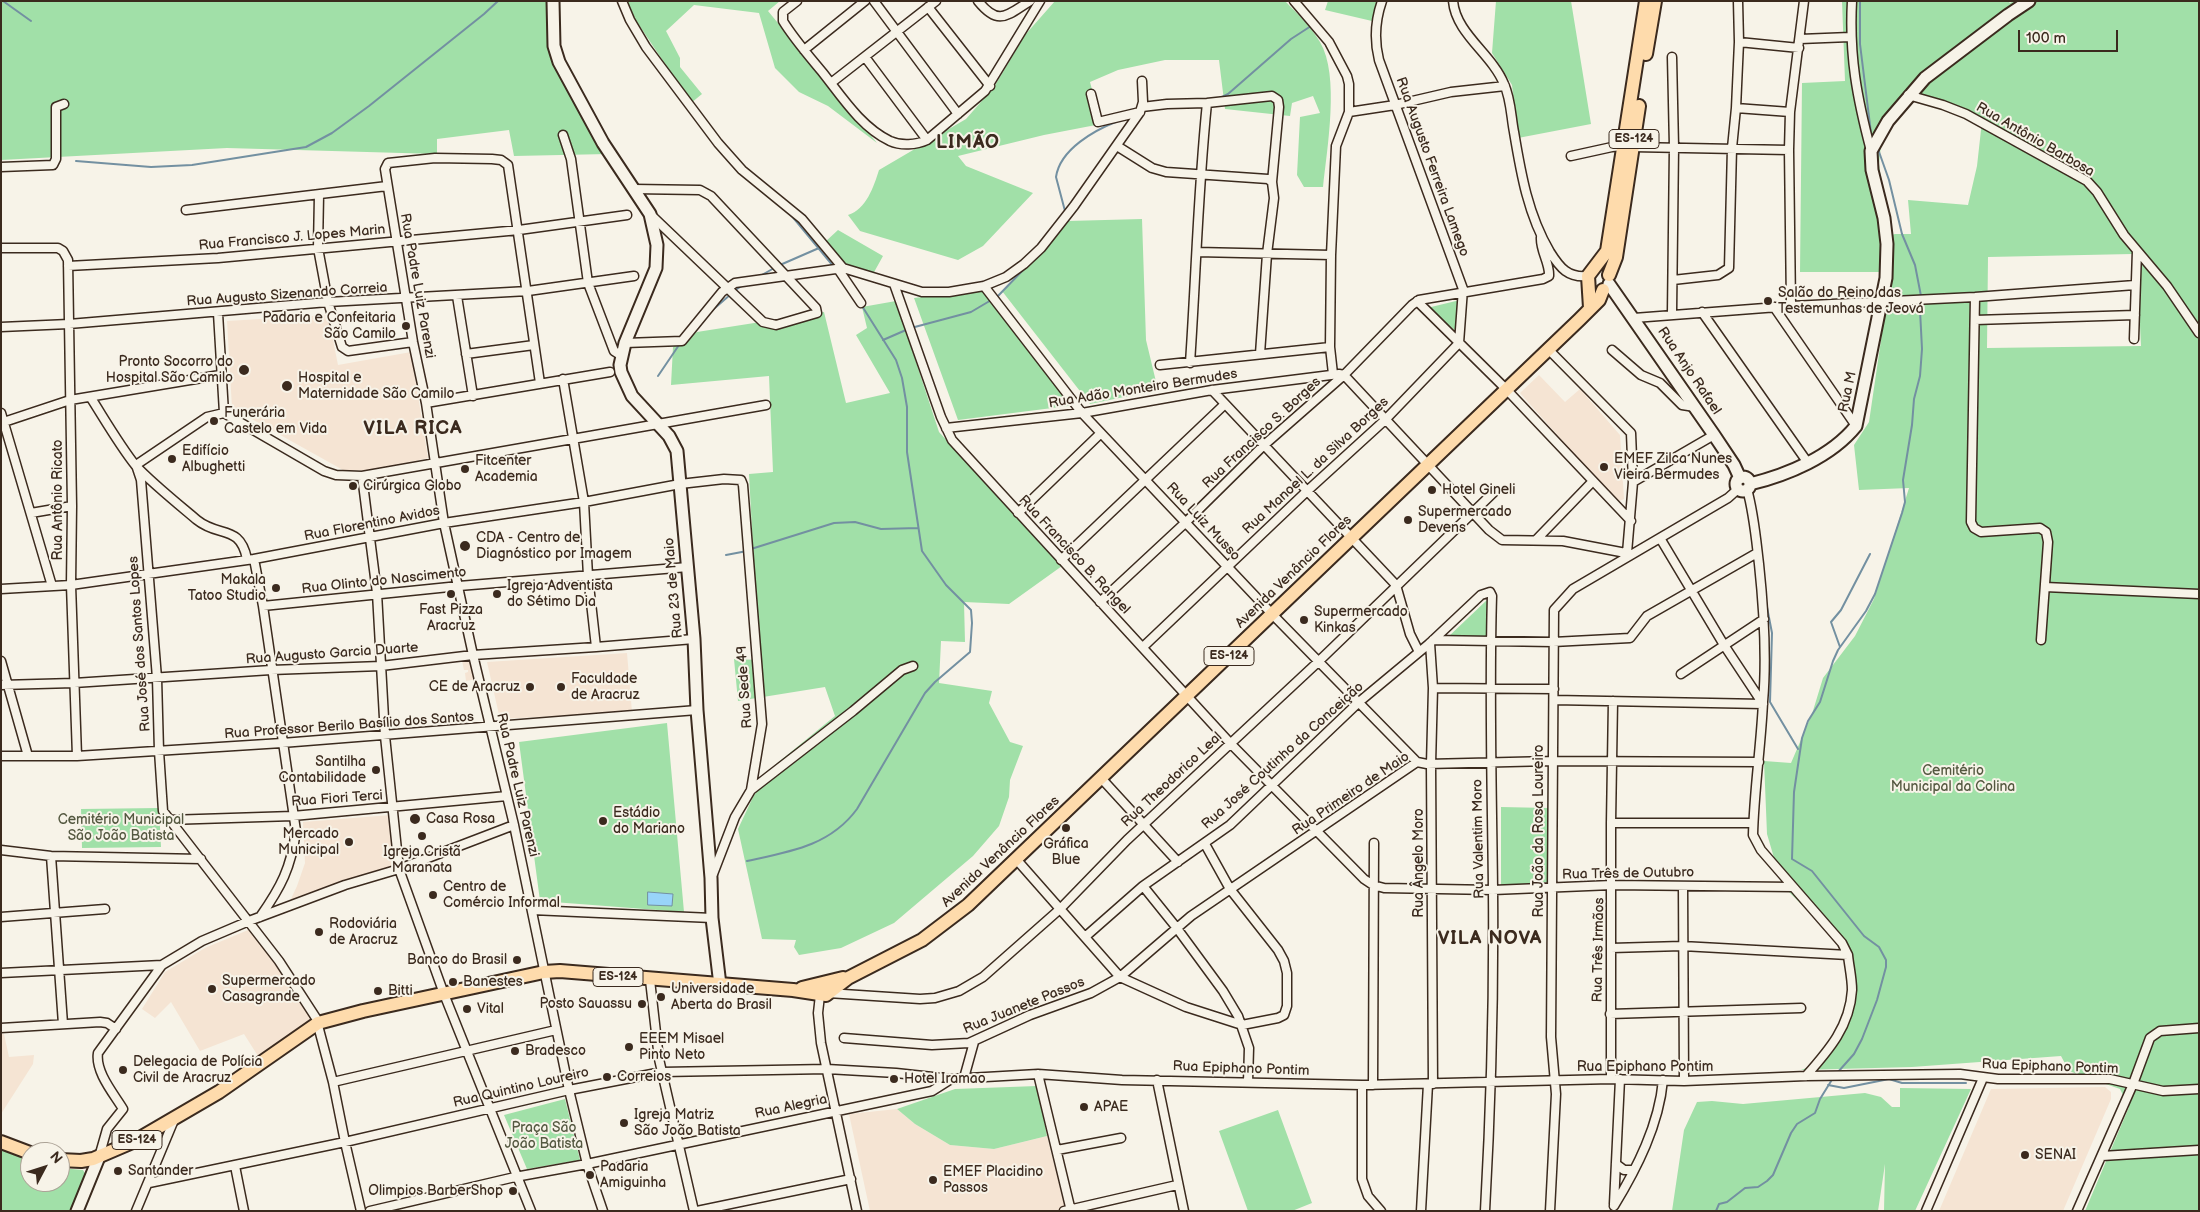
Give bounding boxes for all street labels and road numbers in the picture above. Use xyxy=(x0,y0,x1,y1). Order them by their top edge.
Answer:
street label: Rua Augusto Ferreira Lamego xyxy=(1392,75,1472,259)
street label: Rua Antônio Barbosa xyxy=(1973,99,2097,181)
road number: ES-124 xyxy=(1609,130,1659,148)
street label: Rua Padre Luiz Parenzi xyxy=(396,212,438,360)
street label: Rua Francisco J. Lopes Marin xyxy=(198,221,386,255)
street label: Rua Augusto Sizenando Correia xyxy=(186,280,388,310)
street label: Rua Anjo Rafael xyxy=(1654,324,1724,418)
street label: Rua Adão Monteiro Bermudes xyxy=(1047,366,1239,412)
street label: Rua M xyxy=(1835,370,1861,414)
street label: Rua Francisco S. Borges xyxy=(1199,374,1325,492)
street label: Rua Manoel L. da Silva Borges xyxy=(1239,394,1393,538)
street label: Rua Antônio Ricato xyxy=(50,439,66,561)
street label: Rua Luiz Musso xyxy=(1163,479,1243,565)
street label: Rua Francisco B. Rangel xyxy=(1015,492,1133,618)
street label: Rua Florentino Avidos xyxy=(303,503,441,545)
street label: Avenida Venâncio Flores xyxy=(1232,512,1356,632)
street label: Rua 23 de Maio xyxy=(661,537,687,639)
street label: Rua José dos Santos Lopes xyxy=(125,556,155,732)
street label: Rua Olinto do Nascimento xyxy=(301,564,467,598)
street label: Rua Augusto Garcia Duarte xyxy=(245,640,419,668)
street label: Rua Sede 49 xyxy=(734,645,756,729)
road number: ES-124 xyxy=(1204,646,1254,666)
street label: Rua José Coutinho da Conceição xyxy=(1199,679,1367,833)
street label: Rua Professor Berilo Basílio dos Santos xyxy=(224,709,474,743)
street label: Rua Padre Luiz Parenzi xyxy=(492,711,542,859)
street label: Rua Theodorico Leal xyxy=(1118,729,1226,831)
street label: Rua João da Rosa Loureiro xyxy=(1531,745,1547,917)
street label: Rua Primeiro de Maio xyxy=(1289,749,1413,839)
street label: Rua Valentim Moro xyxy=(1470,779,1488,899)
street label: Rua Fiori Terci xyxy=(291,787,383,811)
street label: Avenida Venâncio Flores xyxy=(938,793,1064,911)
street label: Rua Ângelo Moro xyxy=(1411,808,1427,918)
street label: Rua Três de Outubro xyxy=(1562,864,1694,884)
street label: Rua Três Irmãos xyxy=(1590,897,1608,1003)
road number: ES-124 xyxy=(593,968,643,986)
street label: Rua Juanete Passos xyxy=(961,974,1087,1038)
street label: Rua Epiphano Pontim xyxy=(1981,1056,2119,1078)
street label: Rua Epiphano Pontim xyxy=(1172,1058,1310,1080)
street label: Rua Epiphano Pontim xyxy=(1577,1059,1713,1075)
street label: Rua Quintino Loureiro xyxy=(451,1064,591,1112)
street label: Rua Alegria xyxy=(753,1091,829,1123)
road number: ES-124 xyxy=(112,1130,162,1150)

